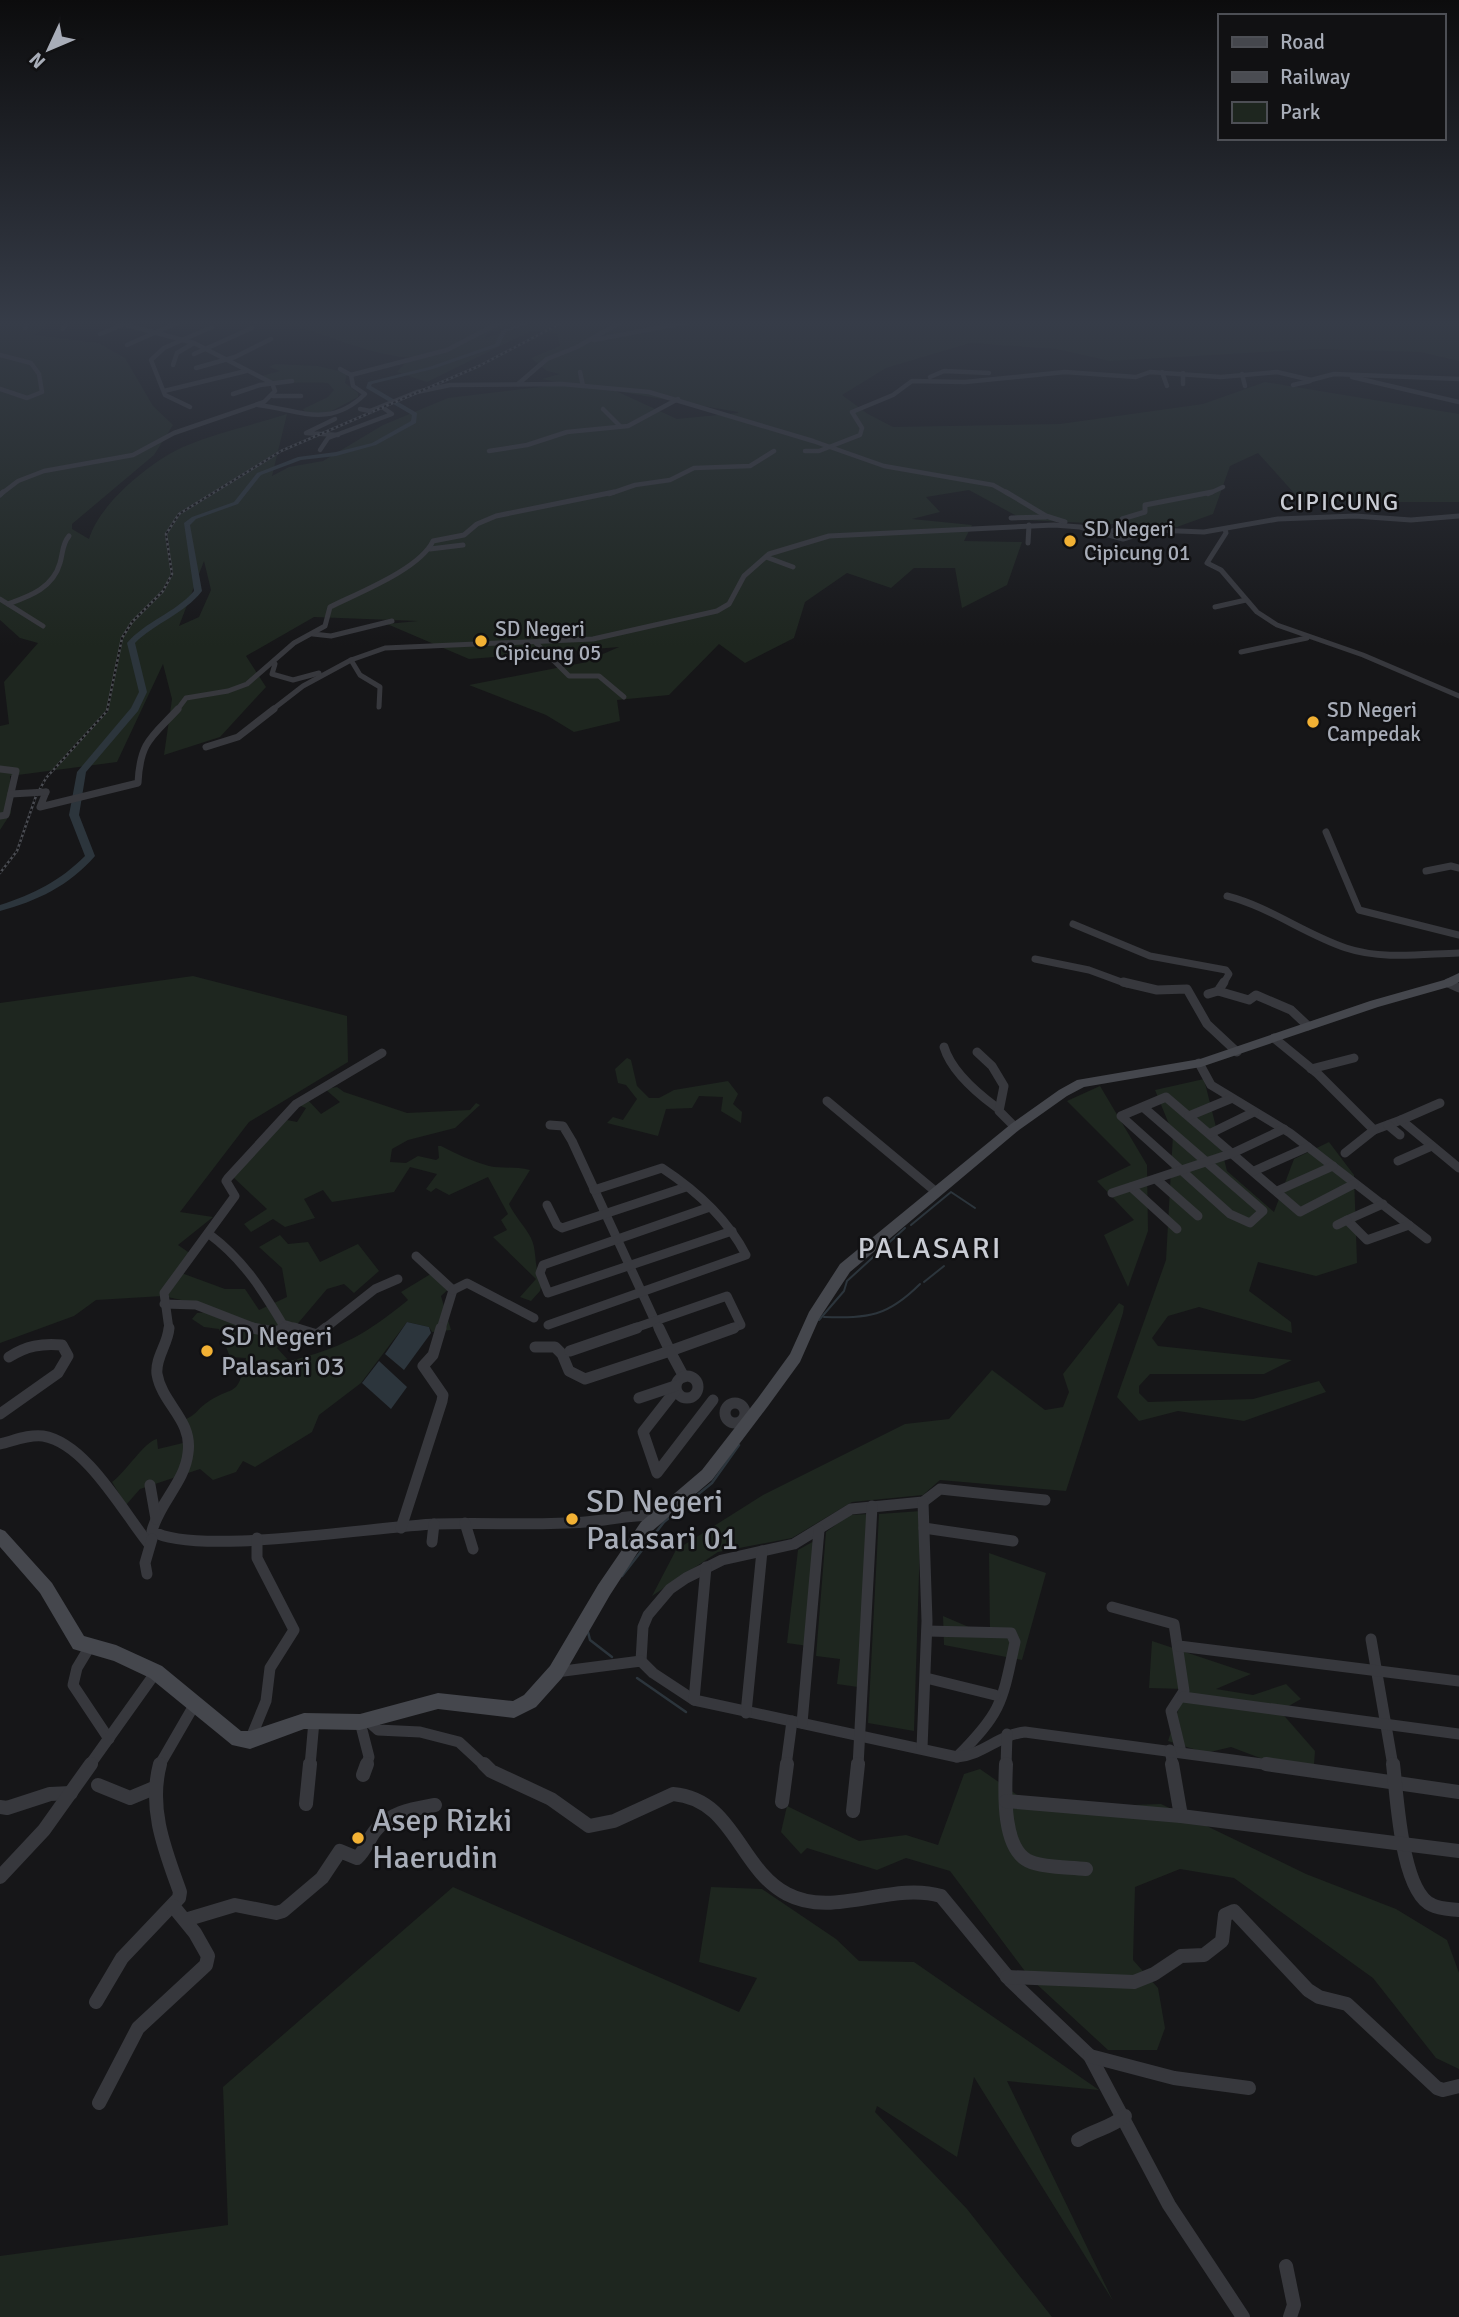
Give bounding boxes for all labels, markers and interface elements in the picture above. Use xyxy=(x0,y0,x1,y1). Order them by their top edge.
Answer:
north arrow xyxy=(14,14,84,84)
legend xyxy=(1218,14,1445,140)
text: Road xyxy=(1280,29,1325,55)
text: N xyxy=(24,47,51,73)
text: Railway xyxy=(1280,64,1350,90)
text: Park xyxy=(1280,99,1321,125)
district label: CIPICUNG xyxy=(1280,487,1400,517)
place label: SD Negeri Cipicung 01 xyxy=(1084,516,1190,566)
marker: SD Negeri Cipicung 01 xyxy=(1062,533,1078,549)
place label: SD Negeri Cipicung 05 xyxy=(495,616,601,666)
marker: SD Negeri Cipicung 05 xyxy=(473,633,489,649)
place label: SD Negeri Campedak xyxy=(1327,697,1421,747)
marker: SD Negeri Campedak xyxy=(1305,714,1321,730)
district label: PALASARI xyxy=(857,1230,1003,1267)
place label: SD Negeri Palasari 03 xyxy=(221,1321,345,1383)
marker: SD Negeri Palasari 03 xyxy=(199,1343,215,1359)
place label: SD Negeri Palasari 01 xyxy=(586,1482,738,1558)
marker: SD Negeri Palasari 01 xyxy=(564,1511,580,1527)
place label: Asep Rizki Haerudin xyxy=(372,1801,512,1877)
marker: Asep Rizki Haerudin xyxy=(350,1830,366,1846)

